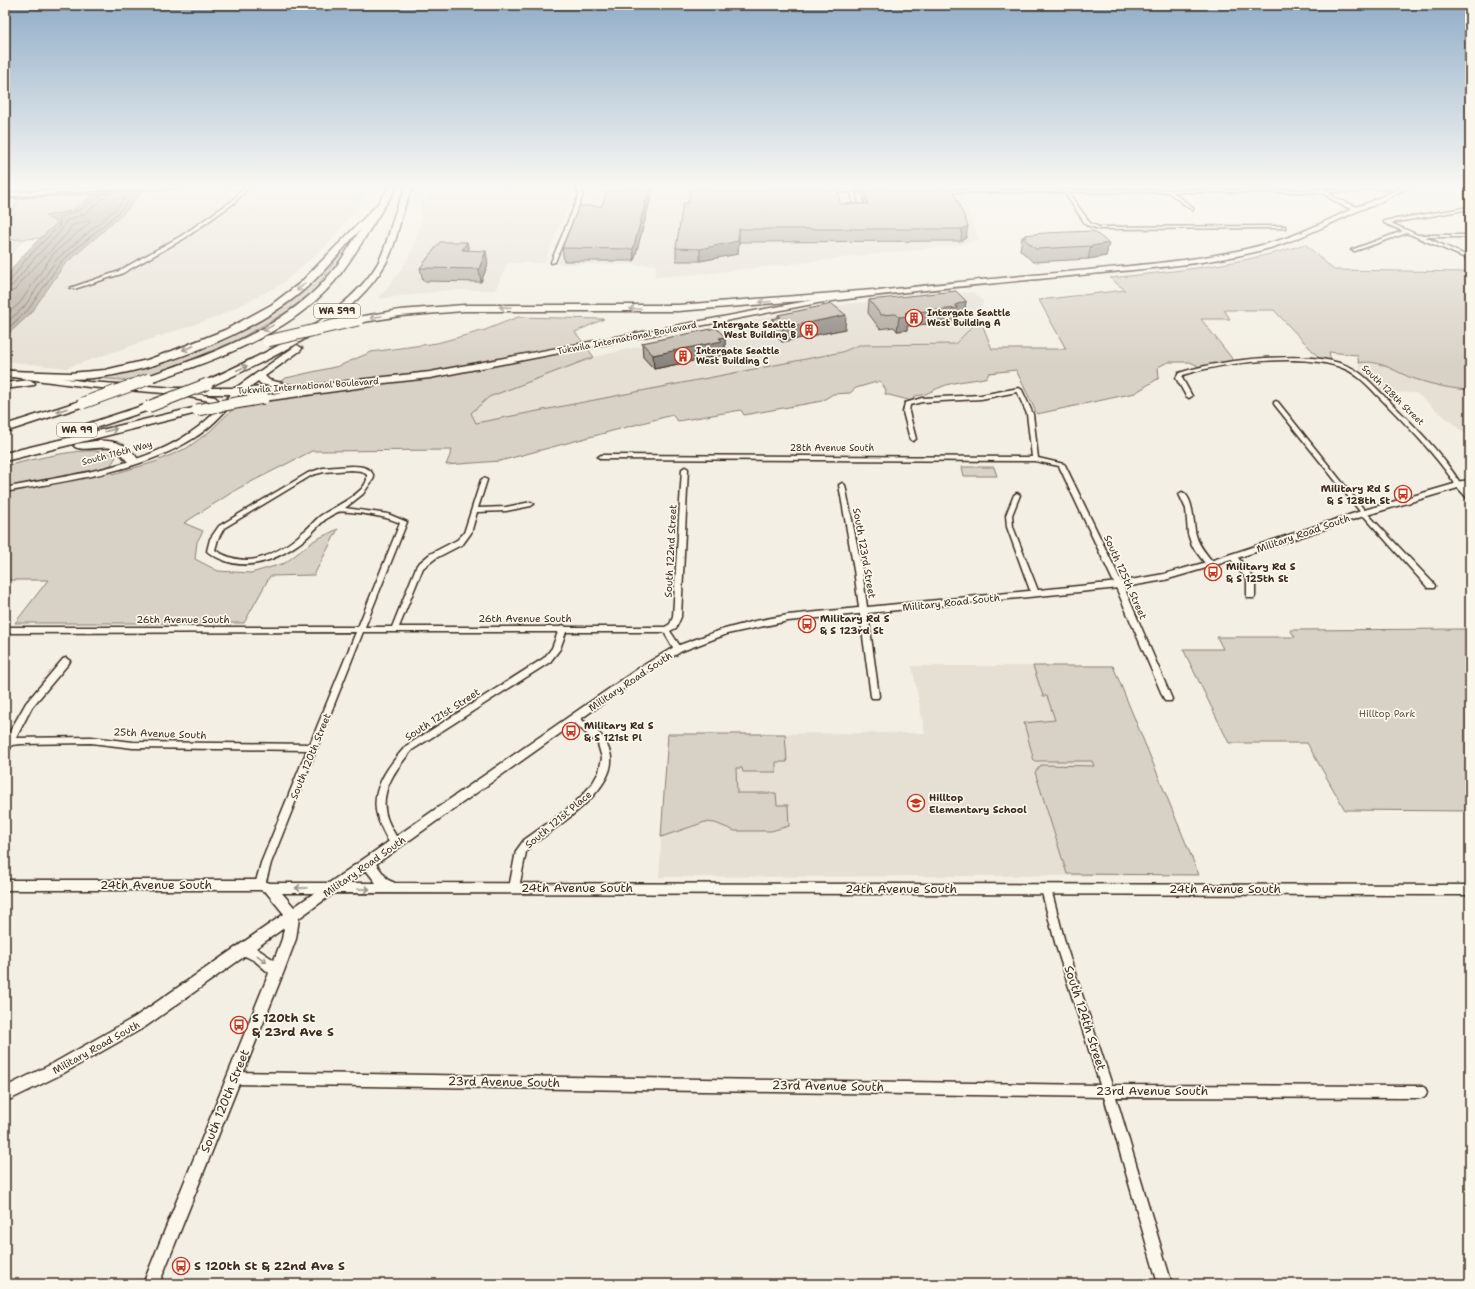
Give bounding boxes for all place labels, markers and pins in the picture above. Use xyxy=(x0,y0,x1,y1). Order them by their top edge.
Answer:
place label: Intergate Seattle West Building A xyxy=(927,307,1011,329)
building icon: Intergate Seattle West Building A xyxy=(904,308,924,328)
place label: Intergate Seattle West Building B xyxy=(713,319,797,341)
building icon: Intergate Seattle West Building B xyxy=(799,320,819,340)
place label: Intergate Seattle West Building C xyxy=(696,345,780,367)
building icon: Intergate Seattle West Building C xyxy=(673,346,693,366)
place label: Military Rd S & S 128th St xyxy=(1321,482,1390,507)
bus stop icon: Military Rd S & S 128th St xyxy=(1393,484,1413,504)
place label: Military Rd S & S 125th St xyxy=(1226,560,1296,585)
bus stop icon: Military Rd S & S 125th St xyxy=(1203,562,1223,582)
place label: Military Rd S & S 123rd St xyxy=(820,612,890,637)
bus stop icon: Military Rd S & S 123rd St xyxy=(797,614,817,634)
place label: Military Rd S & S 121st Pl xyxy=(584,719,654,744)
bus stop icon: Military Rd S & S 121st Pl xyxy=(561,721,581,741)
place label: Hilltop Elementary School xyxy=(929,791,1027,816)
school or university icon: Hilltop Elementary School xyxy=(906,793,926,813)
place label: S 120th St & 23rd Ave S xyxy=(252,1010,334,1040)
bus stop icon: S 120th St & 23rd Ave S xyxy=(229,1015,249,1035)
bus stop icon: S 120th St & 22nd Ave S xyxy=(171,1256,191,1276)
place label: S 120th St & 22nd Ave S xyxy=(194,1258,345,1274)

